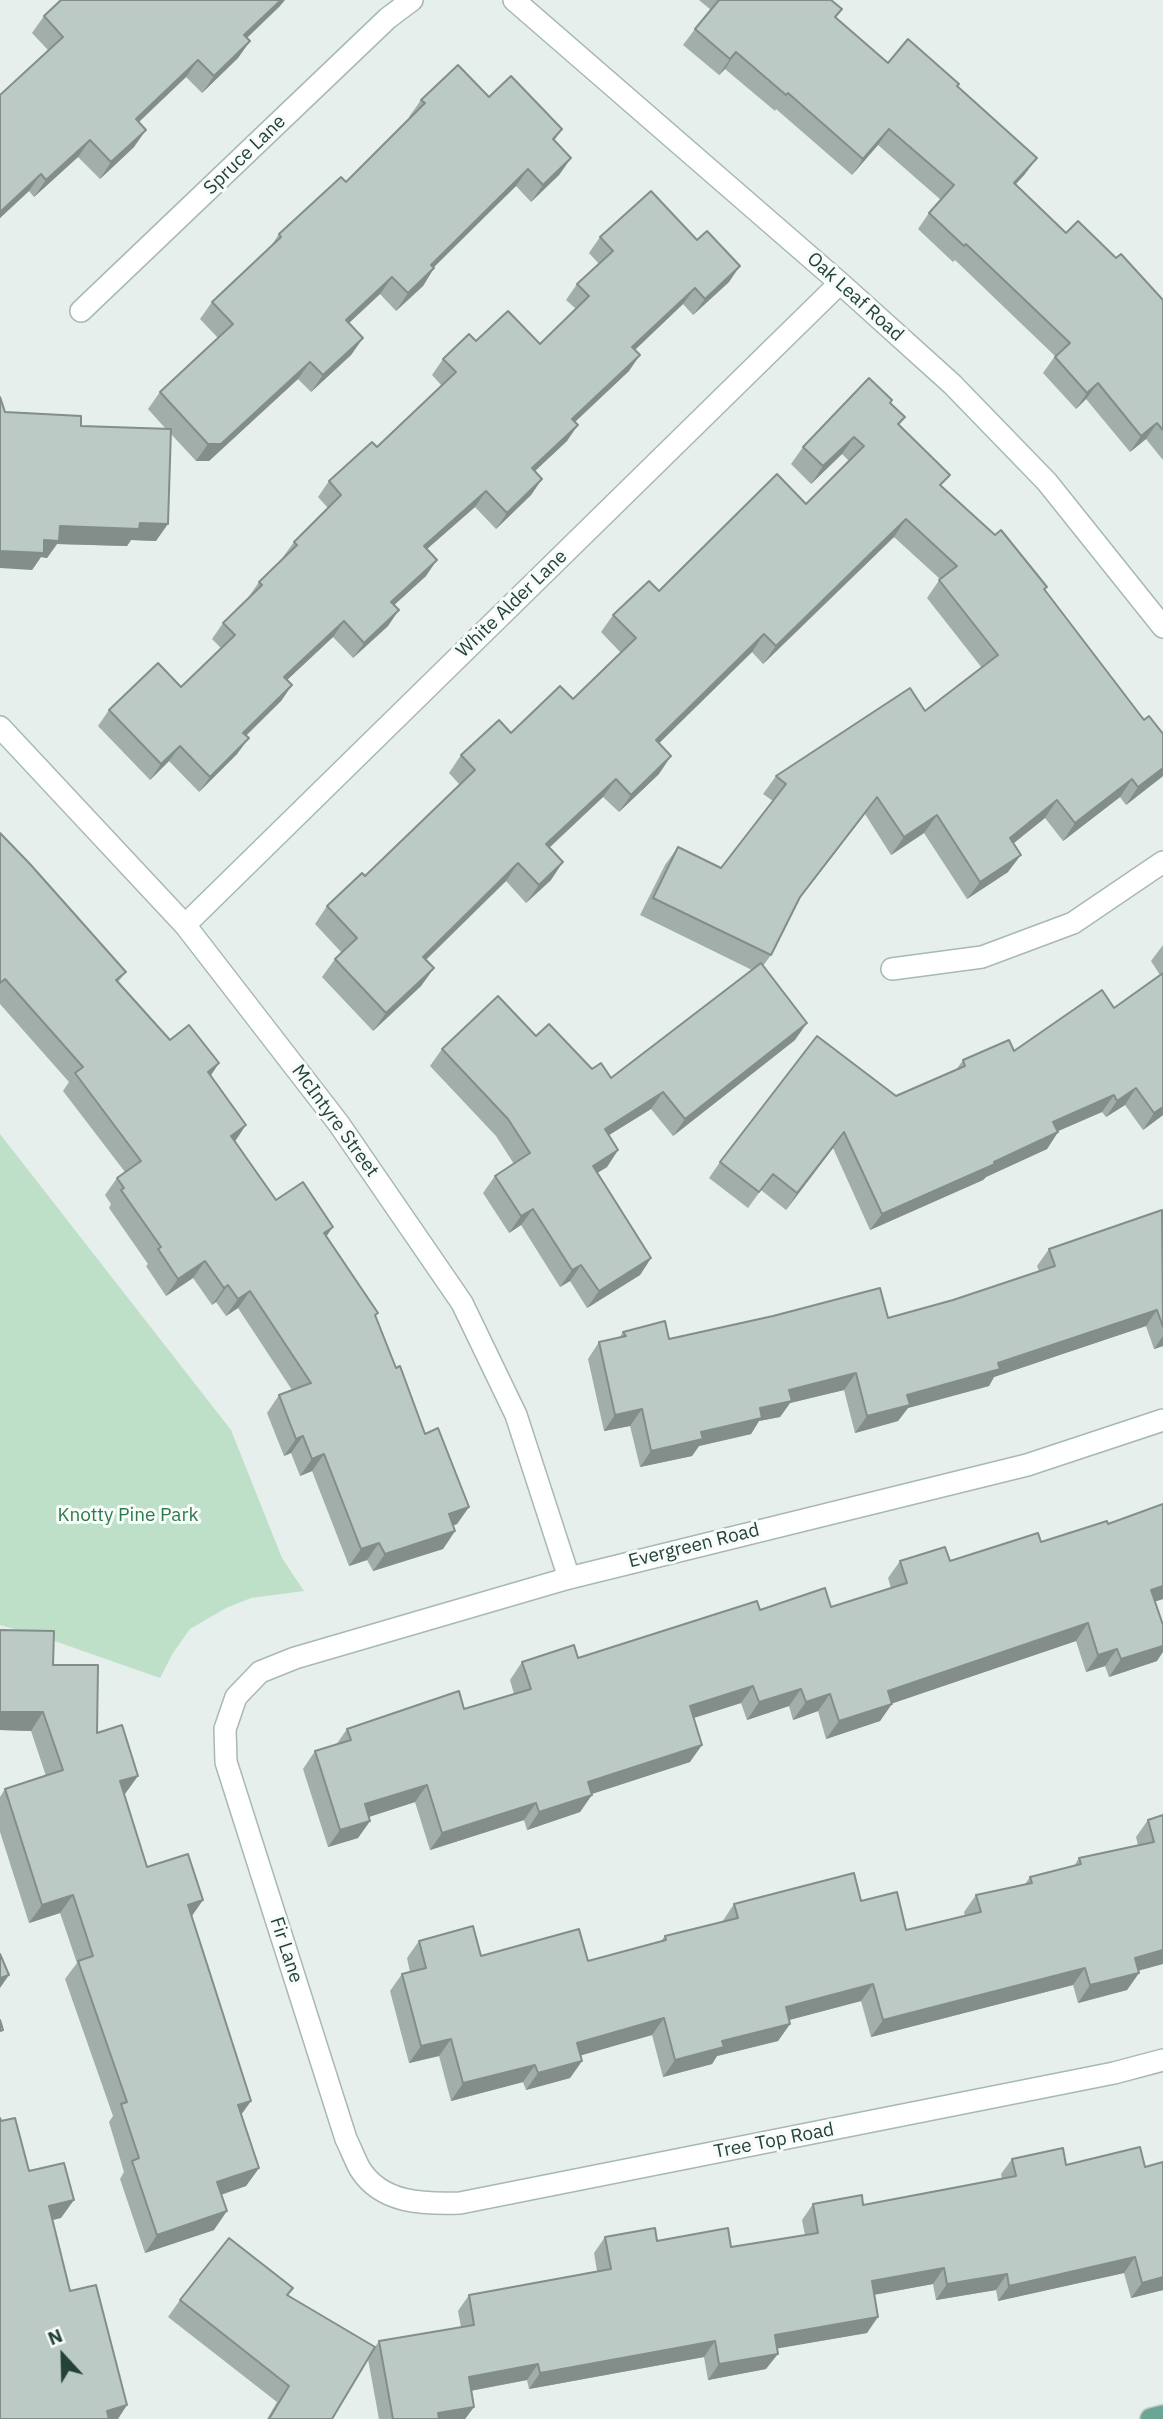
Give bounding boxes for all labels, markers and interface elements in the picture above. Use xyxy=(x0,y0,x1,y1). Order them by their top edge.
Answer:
street label: Spruce Lane xyxy=(199,110,291,200)
street label: Oak Leaf Road xyxy=(802,248,908,346)
street label: White Alder Lane xyxy=(452,545,572,663)
street label: McIntyre Street xyxy=(287,1060,383,1182)
park label: Knotty Pine Park xyxy=(58,1505,198,1527)
street label: Evergreen Road xyxy=(626,1519,762,1573)
street label: Fir Lane xyxy=(265,1914,307,1986)
street label: Tree Top Road xyxy=(712,2118,836,2164)
north arrow xyxy=(28,2321,98,2391)
text: N xyxy=(44,2323,66,2350)

